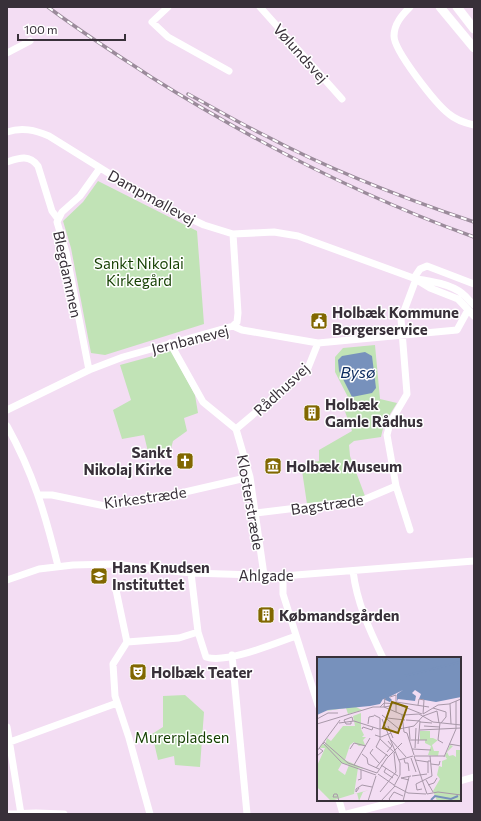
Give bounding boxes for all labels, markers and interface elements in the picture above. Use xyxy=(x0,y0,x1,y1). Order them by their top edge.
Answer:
scale bar xyxy=(18,16,125,42)
street label: Vølundsvej xyxy=(270,20,332,86)
text: 100 m xyxy=(24,22,58,36)
street label: Dampmøllevej xyxy=(105,166,199,228)
street label: Blegdammen xyxy=(50,229,86,319)
park label: Sankt Nikolai Kirkegård xyxy=(94,254,184,289)
place label: Holbæk Kommune Borgerservice xyxy=(332,303,459,338)
public building icon: Holbæk Kommune Borgerservice xyxy=(309,311,329,331)
street label: Jernbanevej xyxy=(149,321,231,357)
street label: Rådhusvej xyxy=(250,359,312,419)
water label: Bysø xyxy=(340,362,376,381)
place label: Holbæk Gamle Rådhus xyxy=(325,395,423,430)
building icon: Holbæk Gamle Rådhus xyxy=(302,403,322,423)
place label: Sankt Nikolaj Kirke xyxy=(83,443,172,478)
church icon: Sankt Nikolaj Kirke xyxy=(175,451,195,471)
street label: Klosterstræde xyxy=(234,453,268,551)
museum icon: Holbæk Museum xyxy=(263,456,283,476)
place label: Holbæk Museum xyxy=(286,457,402,475)
street label: Kirkestræde xyxy=(103,482,188,512)
street label: Bagstræde xyxy=(289,490,365,518)
place label: Hans Knudsen Instituttet xyxy=(112,558,210,593)
school or university icon: Hans Knudsen Instituttet xyxy=(89,566,109,586)
street label: Ahlgade xyxy=(238,566,294,584)
building icon: Købmandsgården xyxy=(256,605,276,625)
place label: Købmandsgården xyxy=(279,606,399,624)
inset map xyxy=(317,657,461,801)
theatre icon: Holbæk Teater xyxy=(128,662,148,682)
place label: Holbæk Teater xyxy=(151,663,252,681)
park label: Murerpladsen xyxy=(135,728,229,746)

